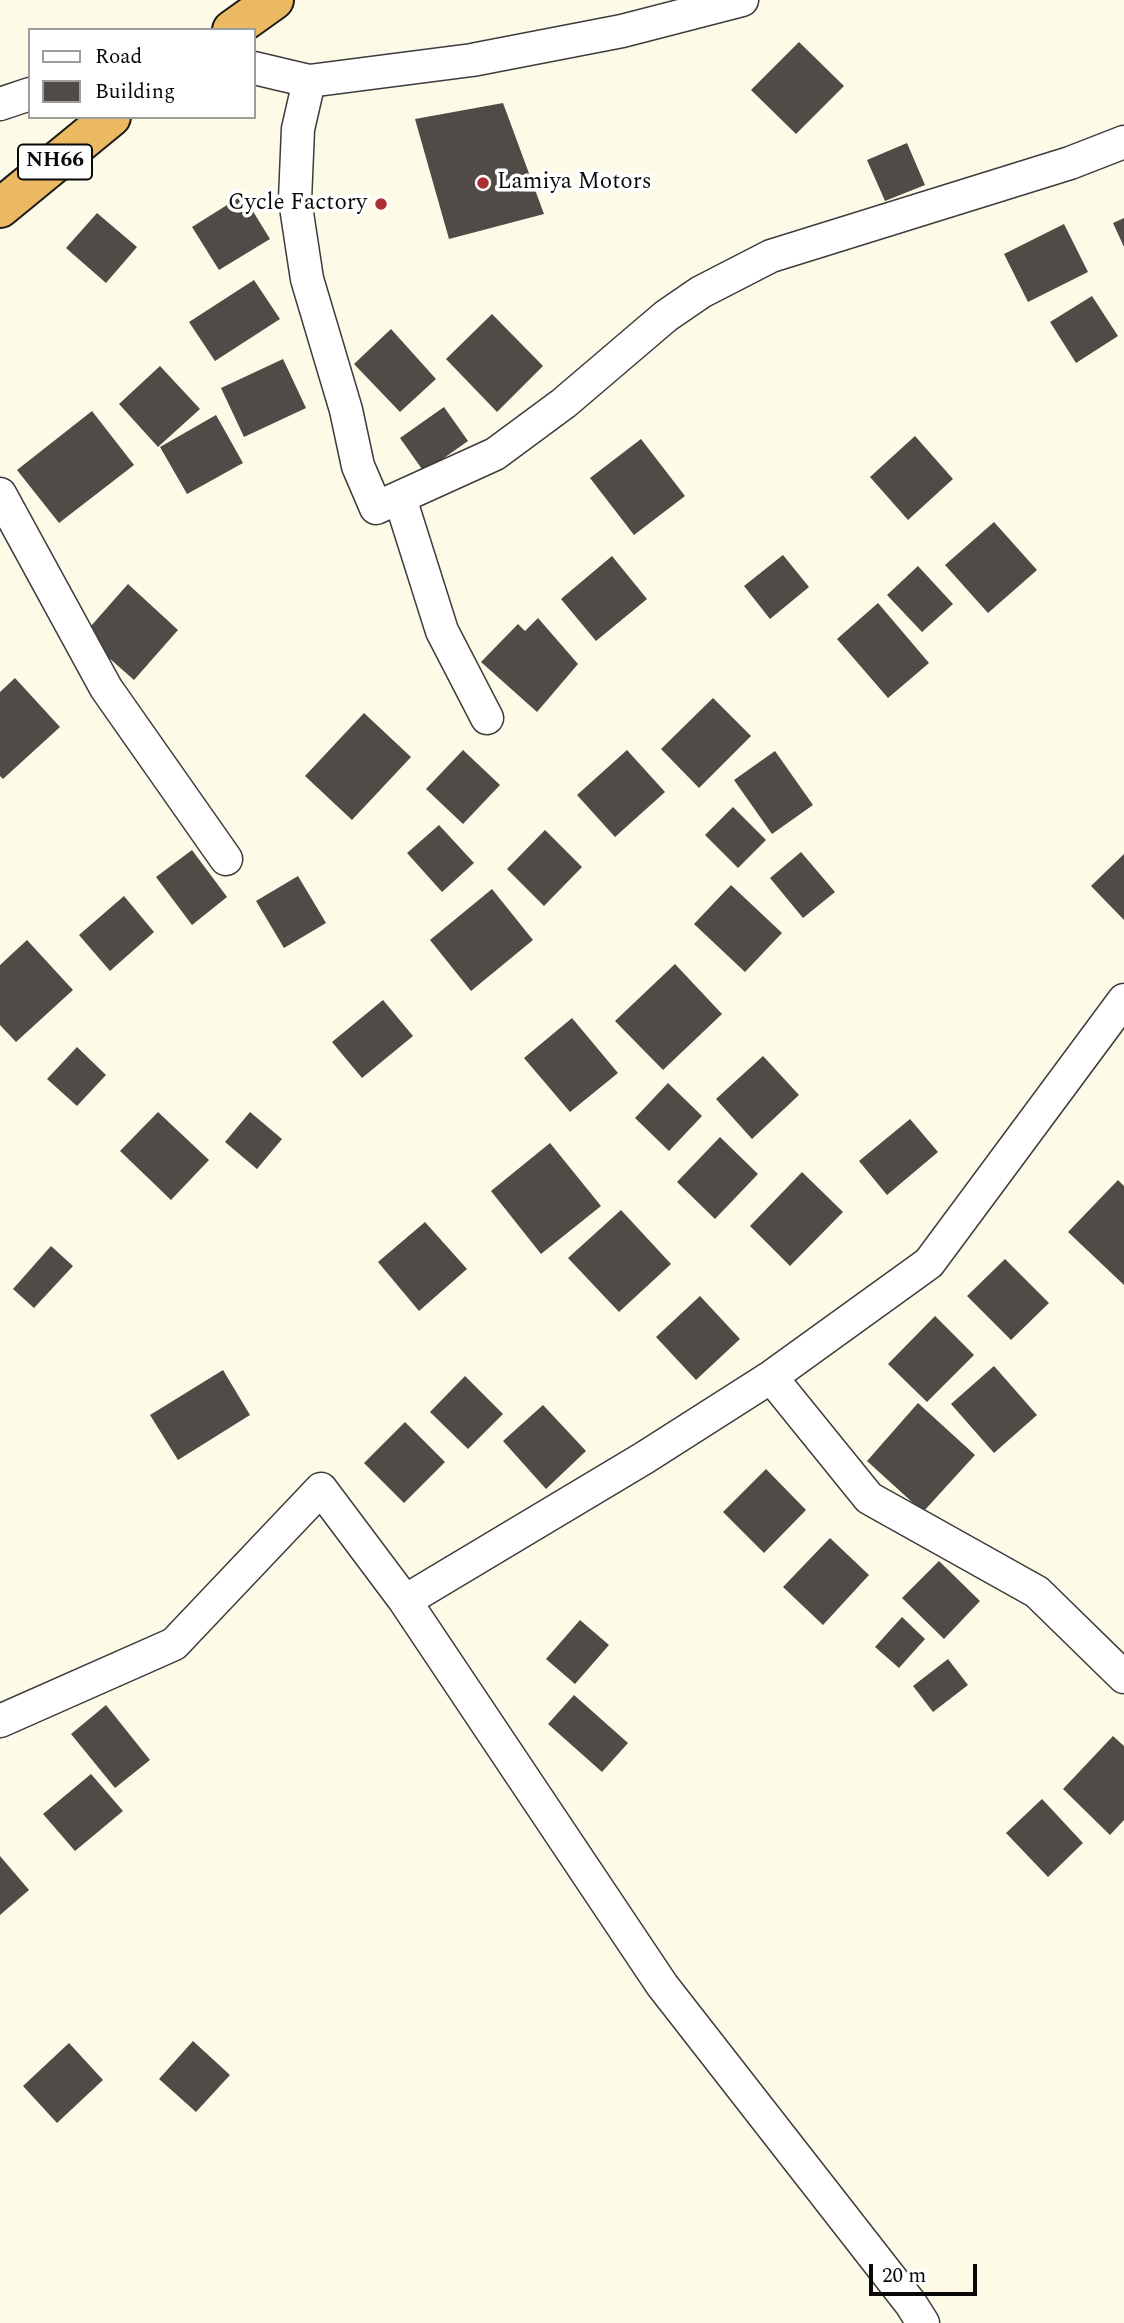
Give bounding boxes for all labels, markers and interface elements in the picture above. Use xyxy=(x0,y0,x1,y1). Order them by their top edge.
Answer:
legend xyxy=(28,28,256,119)
text: Road xyxy=(95,41,142,73)
text: Building xyxy=(95,76,175,108)
road number: NH66 xyxy=(18,144,92,180)
place label: Lamiya Motors xyxy=(497,169,652,197)
marker: Lamiya Motors xyxy=(475,175,491,191)
place label: Cycle Factory xyxy=(228,190,367,218)
marker: Cycle Factory xyxy=(373,196,389,212)
scale bar xyxy=(872,2250,981,2294)
text: 20 m xyxy=(882,2260,926,2292)

